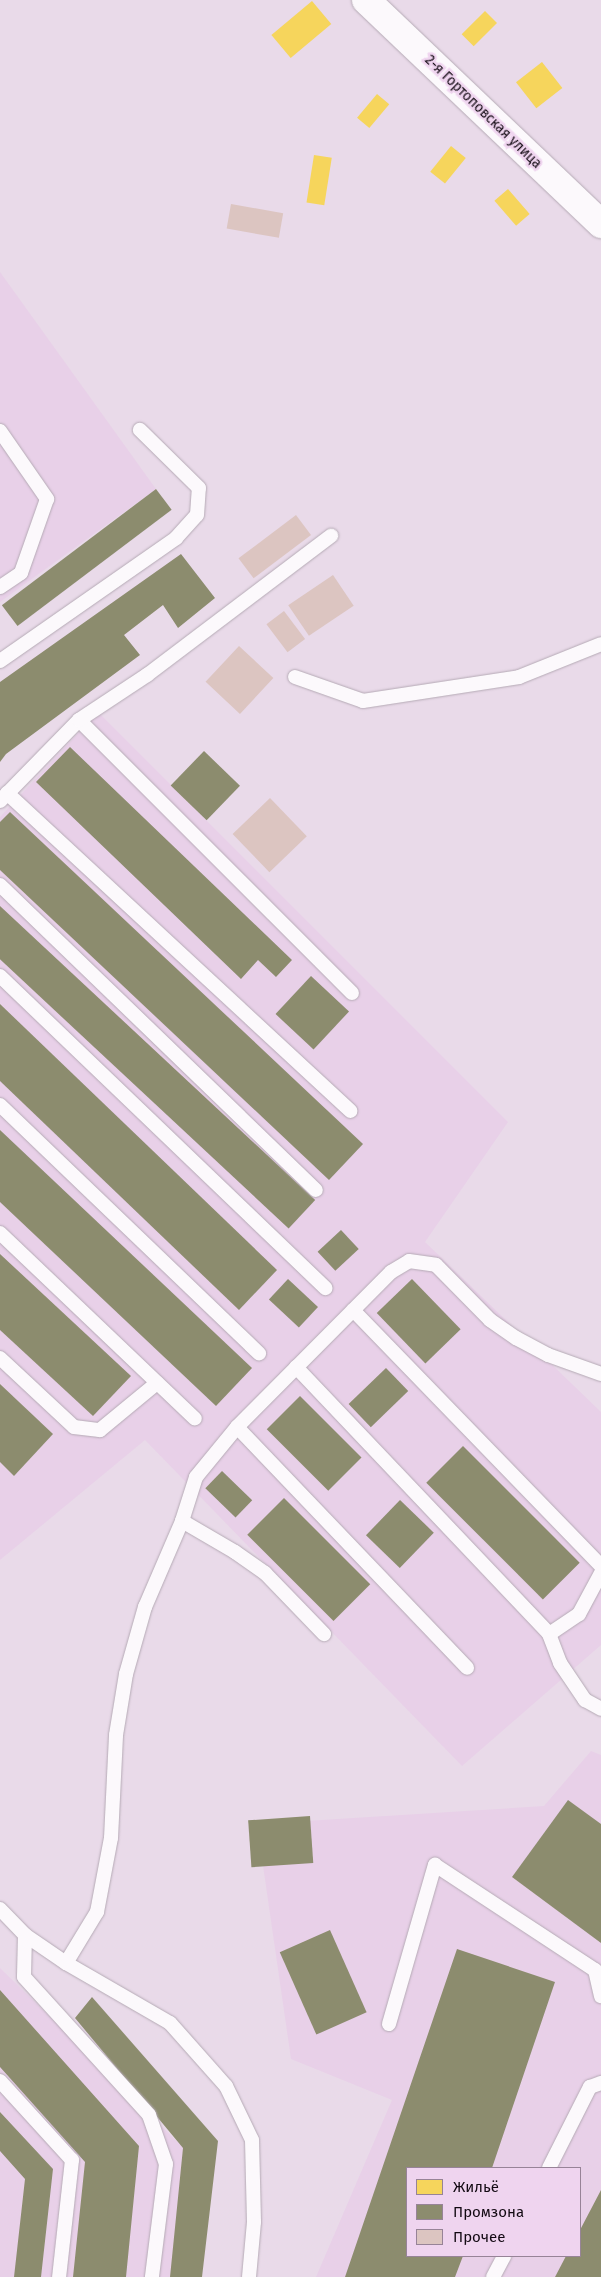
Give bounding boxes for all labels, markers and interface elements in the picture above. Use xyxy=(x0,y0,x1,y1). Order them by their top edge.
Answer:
street label: 2-я Гортоповская улица xyxy=(421,52,545,172)
legend xyxy=(406,2167,581,2257)
text: Жильё xyxy=(453,2178,499,2196)
text: Промзона xyxy=(453,2203,524,2221)
text: Прочее xyxy=(453,2228,505,2246)

